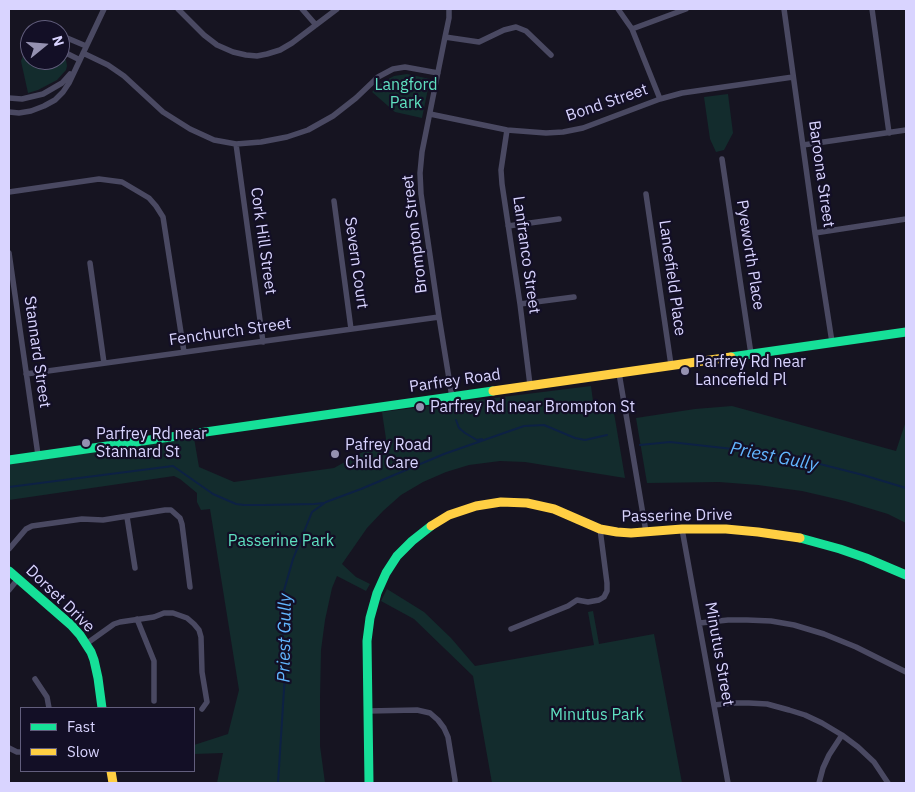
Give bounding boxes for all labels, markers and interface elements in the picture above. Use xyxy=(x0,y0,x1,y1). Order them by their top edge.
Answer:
north arrow xyxy=(20,20,70,70)
text: N xyxy=(48,33,68,48)
park label: Langford Park xyxy=(374,75,438,113)
street label: Bond Street xyxy=(563,80,651,126)
street label: Baroona Street xyxy=(804,119,838,229)
street label: Brompton Street xyxy=(398,173,432,295)
street label: Cork Hill Street xyxy=(246,186,280,296)
street label: Lanfranco Street xyxy=(508,195,544,315)
street label: Pyeworth Place xyxy=(732,199,768,311)
street label: Severn Court xyxy=(340,216,372,310)
street label: Lancefield Place xyxy=(654,219,690,337)
street label: Stannard Street xyxy=(20,295,54,409)
street label: Fenchurch Street xyxy=(168,314,292,350)
place label: Parfrey Rd near Lancefield Pl xyxy=(695,352,806,390)
street label: Parfrey Road xyxy=(408,365,502,397)
marker: Parfrey Rd near Lancefield Pl xyxy=(679,365,691,377)
place label: Parfrey Rd near Brompton St xyxy=(430,397,635,417)
marker: Parfrey Rd near Brompton St xyxy=(414,401,426,413)
place label: Parfrey Rd near Stannard St xyxy=(96,424,207,462)
place label: Pafrey Road Child Care xyxy=(345,435,431,473)
marker: Parfrey Rd near Stannard St xyxy=(80,437,92,449)
water label: Priest Gully xyxy=(728,438,820,476)
marker: Pafrey Road Child Care xyxy=(329,448,341,460)
street label: Passerine Drive xyxy=(621,505,733,527)
park label: Passerine Park xyxy=(228,531,334,551)
street label: Dorset Drive xyxy=(21,561,99,637)
water label: Priest Gully xyxy=(273,593,297,683)
street label: Minutus Street xyxy=(700,600,738,708)
park label: Minutus Park xyxy=(550,705,644,725)
legend xyxy=(20,707,195,772)
text: Fast xyxy=(67,717,95,736)
text: Slow xyxy=(67,742,100,761)

